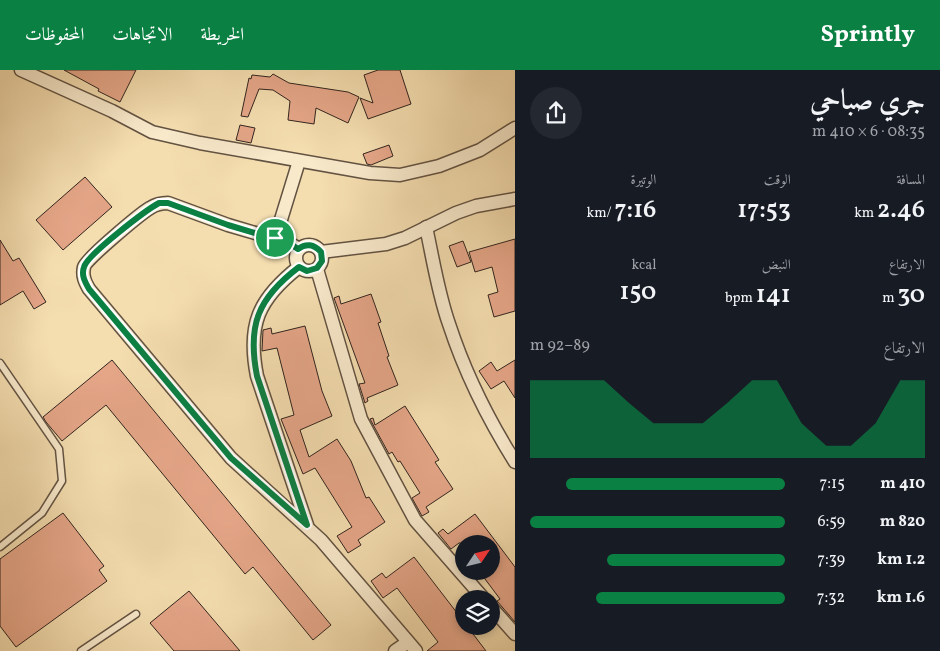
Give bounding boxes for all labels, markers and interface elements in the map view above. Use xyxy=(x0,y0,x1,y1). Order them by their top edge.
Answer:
text: Sprintly xyxy=(820,18,915,52)
text: المحفوظات xyxy=(25,23,84,48)
text: الاتجاهات xyxy=(112,23,172,48)
text: الخريطة xyxy=(200,23,244,48)
text: جري صباحي xyxy=(810,82,925,121)
button: share xyxy=(530,87,582,139)
text: 08:35 · 6 × 410 m xyxy=(812,121,925,143)
text: الوتيرة xyxy=(631,171,656,190)
text: الوقت xyxy=(764,171,791,190)
text: المسافة xyxy=(896,171,925,190)
text: 7:16 xyxy=(614,193,656,228)
text: 17:53 xyxy=(737,193,791,228)
text: 2.46 xyxy=(877,193,925,228)
text: /km xyxy=(587,204,614,223)
text: km xyxy=(854,204,877,223)
pin xyxy=(254,217,296,259)
icon: arrive xyxy=(261,224,289,252)
text: kcal xyxy=(632,256,656,275)
text: النبض xyxy=(762,256,791,275)
text: الارتفاع xyxy=(889,256,925,275)
text: 150 xyxy=(620,275,656,310)
text: 141 xyxy=(756,278,791,313)
text: 30 xyxy=(897,278,925,313)
text: bpm xyxy=(725,289,756,308)
text: m xyxy=(882,289,897,308)
text: 89–92 m xyxy=(530,335,590,357)
text: الارتفاع xyxy=(883,338,925,360)
text: 7:15 xyxy=(820,473,845,495)
text: 410 m xyxy=(880,473,925,495)
text: 6:59 xyxy=(817,511,845,533)
text: 820 m xyxy=(880,511,925,533)
north arrow xyxy=(455,535,500,580)
map controls xyxy=(455,535,500,635)
text: 7:39 xyxy=(817,549,845,571)
text: 1.2 km xyxy=(877,549,925,571)
text: 7:32 xyxy=(817,587,845,609)
text: 1.6 km xyxy=(877,587,925,609)
button: layers xyxy=(455,590,500,635)

